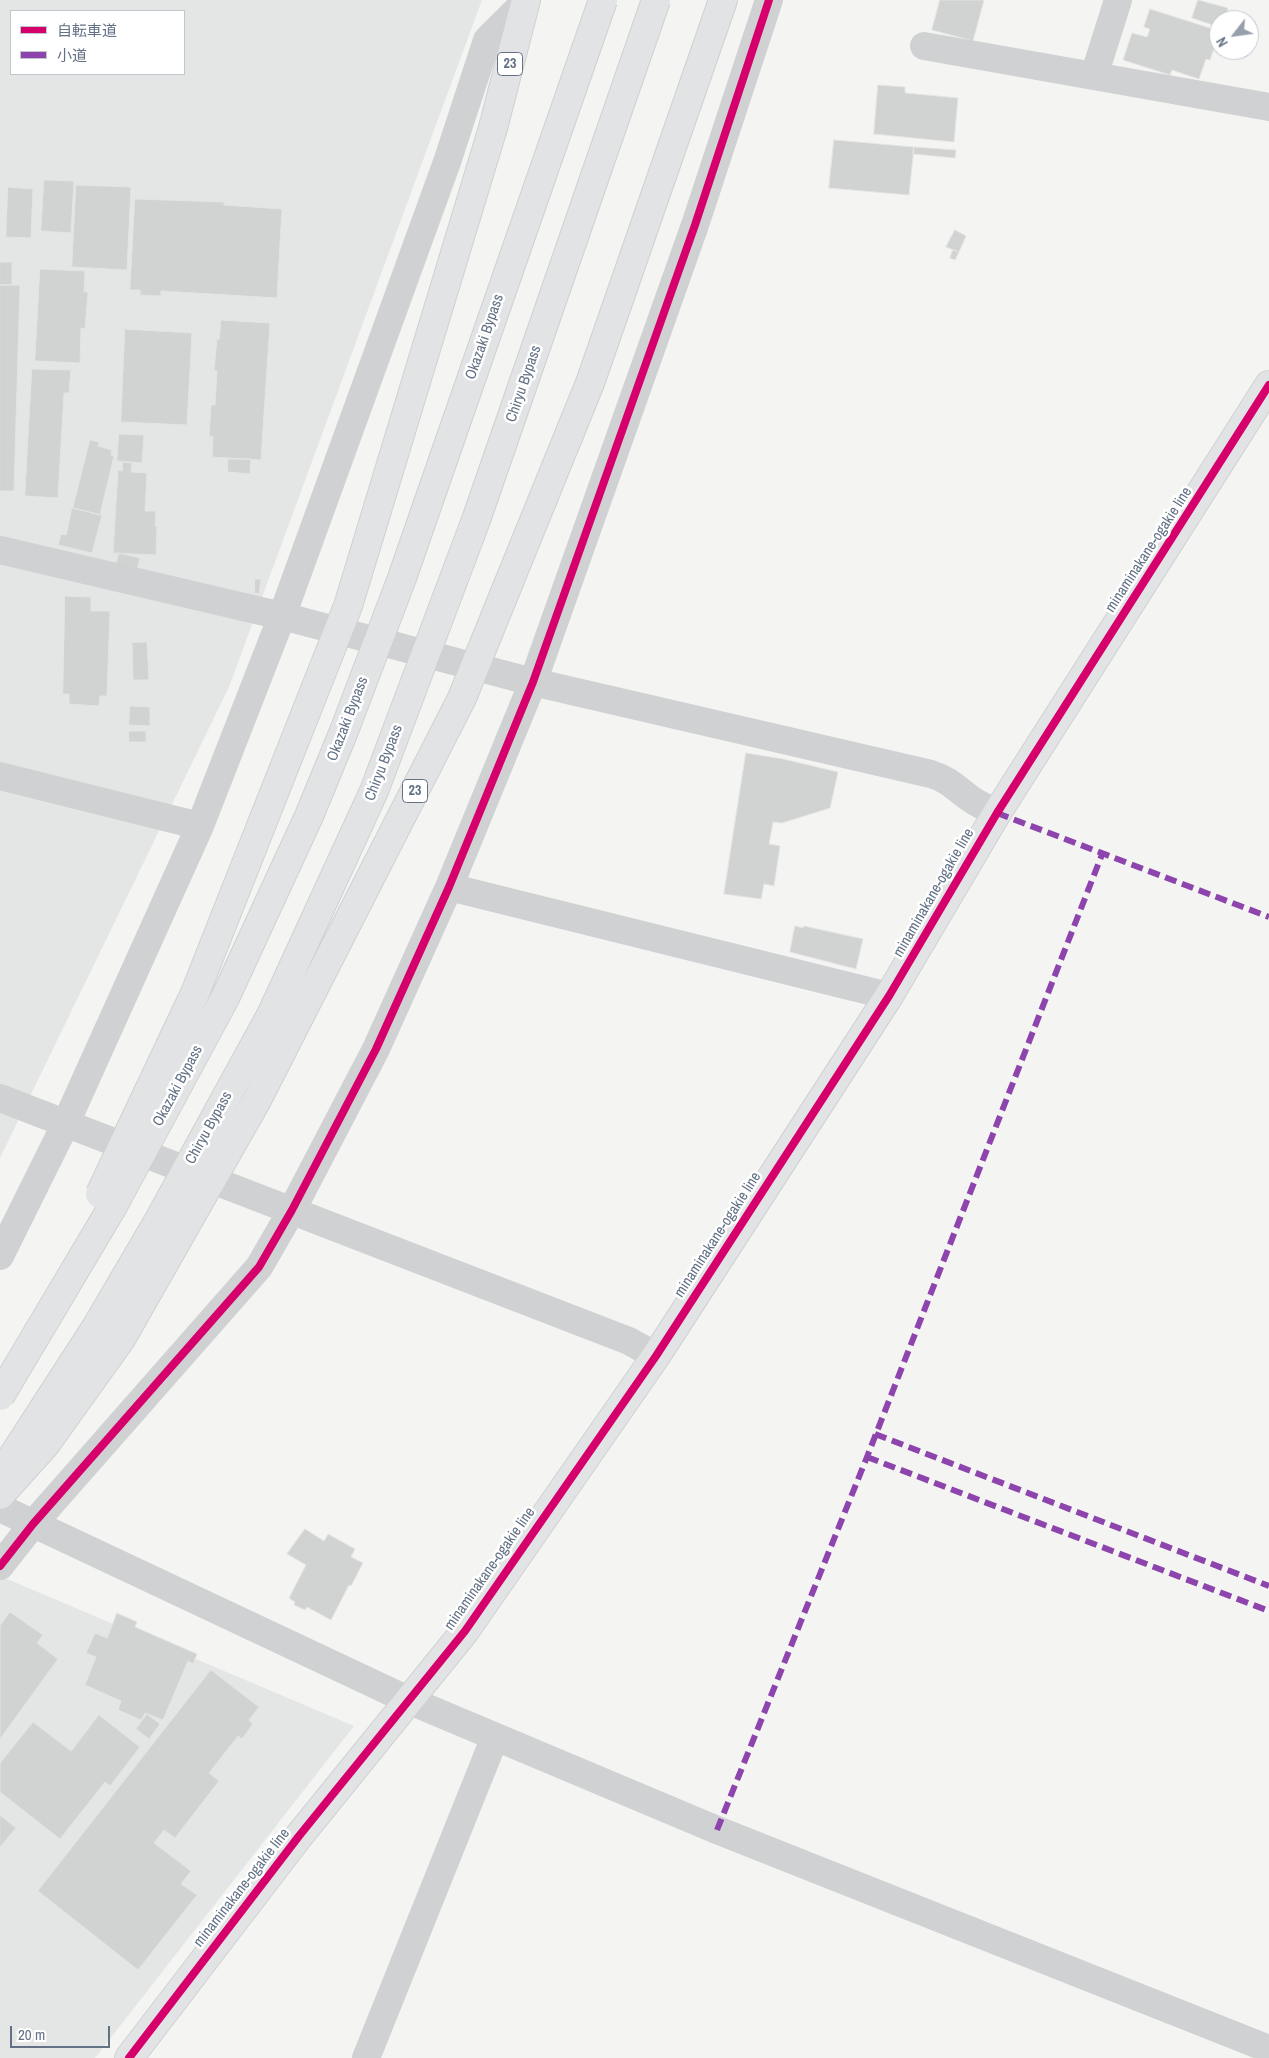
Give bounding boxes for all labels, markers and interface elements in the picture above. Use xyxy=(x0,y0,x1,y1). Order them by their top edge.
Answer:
legend xyxy=(10,10,185,75)
north arrow xyxy=(1209,10,1259,60)
text: 自転車道 xyxy=(57,20,117,41)
text: N xyxy=(1212,34,1232,50)
text: 小道 xyxy=(57,45,87,66)
road number: 23 xyxy=(498,52,522,76)
street label: Okazaki Bypass xyxy=(462,292,508,382)
street label: Chiryu Bypass xyxy=(502,343,546,425)
street label: minaminakane-ogakie line xyxy=(1102,484,1196,616)
street label: Okazaki Bypass xyxy=(324,674,372,764)
street label: Chiryu Bypass xyxy=(361,722,407,804)
road number: 23 xyxy=(402,779,428,802)
street label: minaminakane-ogakie line xyxy=(890,825,978,961)
street label: Okazaki Bypass xyxy=(149,1043,207,1129)
street label: Chiryu Bypass xyxy=(182,1089,236,1167)
street label: minaminakane-ogakie line xyxy=(671,1169,765,1301)
street label: minaminakane-ogakie line xyxy=(441,1504,539,1634)
street label: minaminakane-ogakie line xyxy=(190,1825,294,1951)
scale bar xyxy=(12,2016,112,2048)
text: 20 m xyxy=(18,2024,45,2045)

